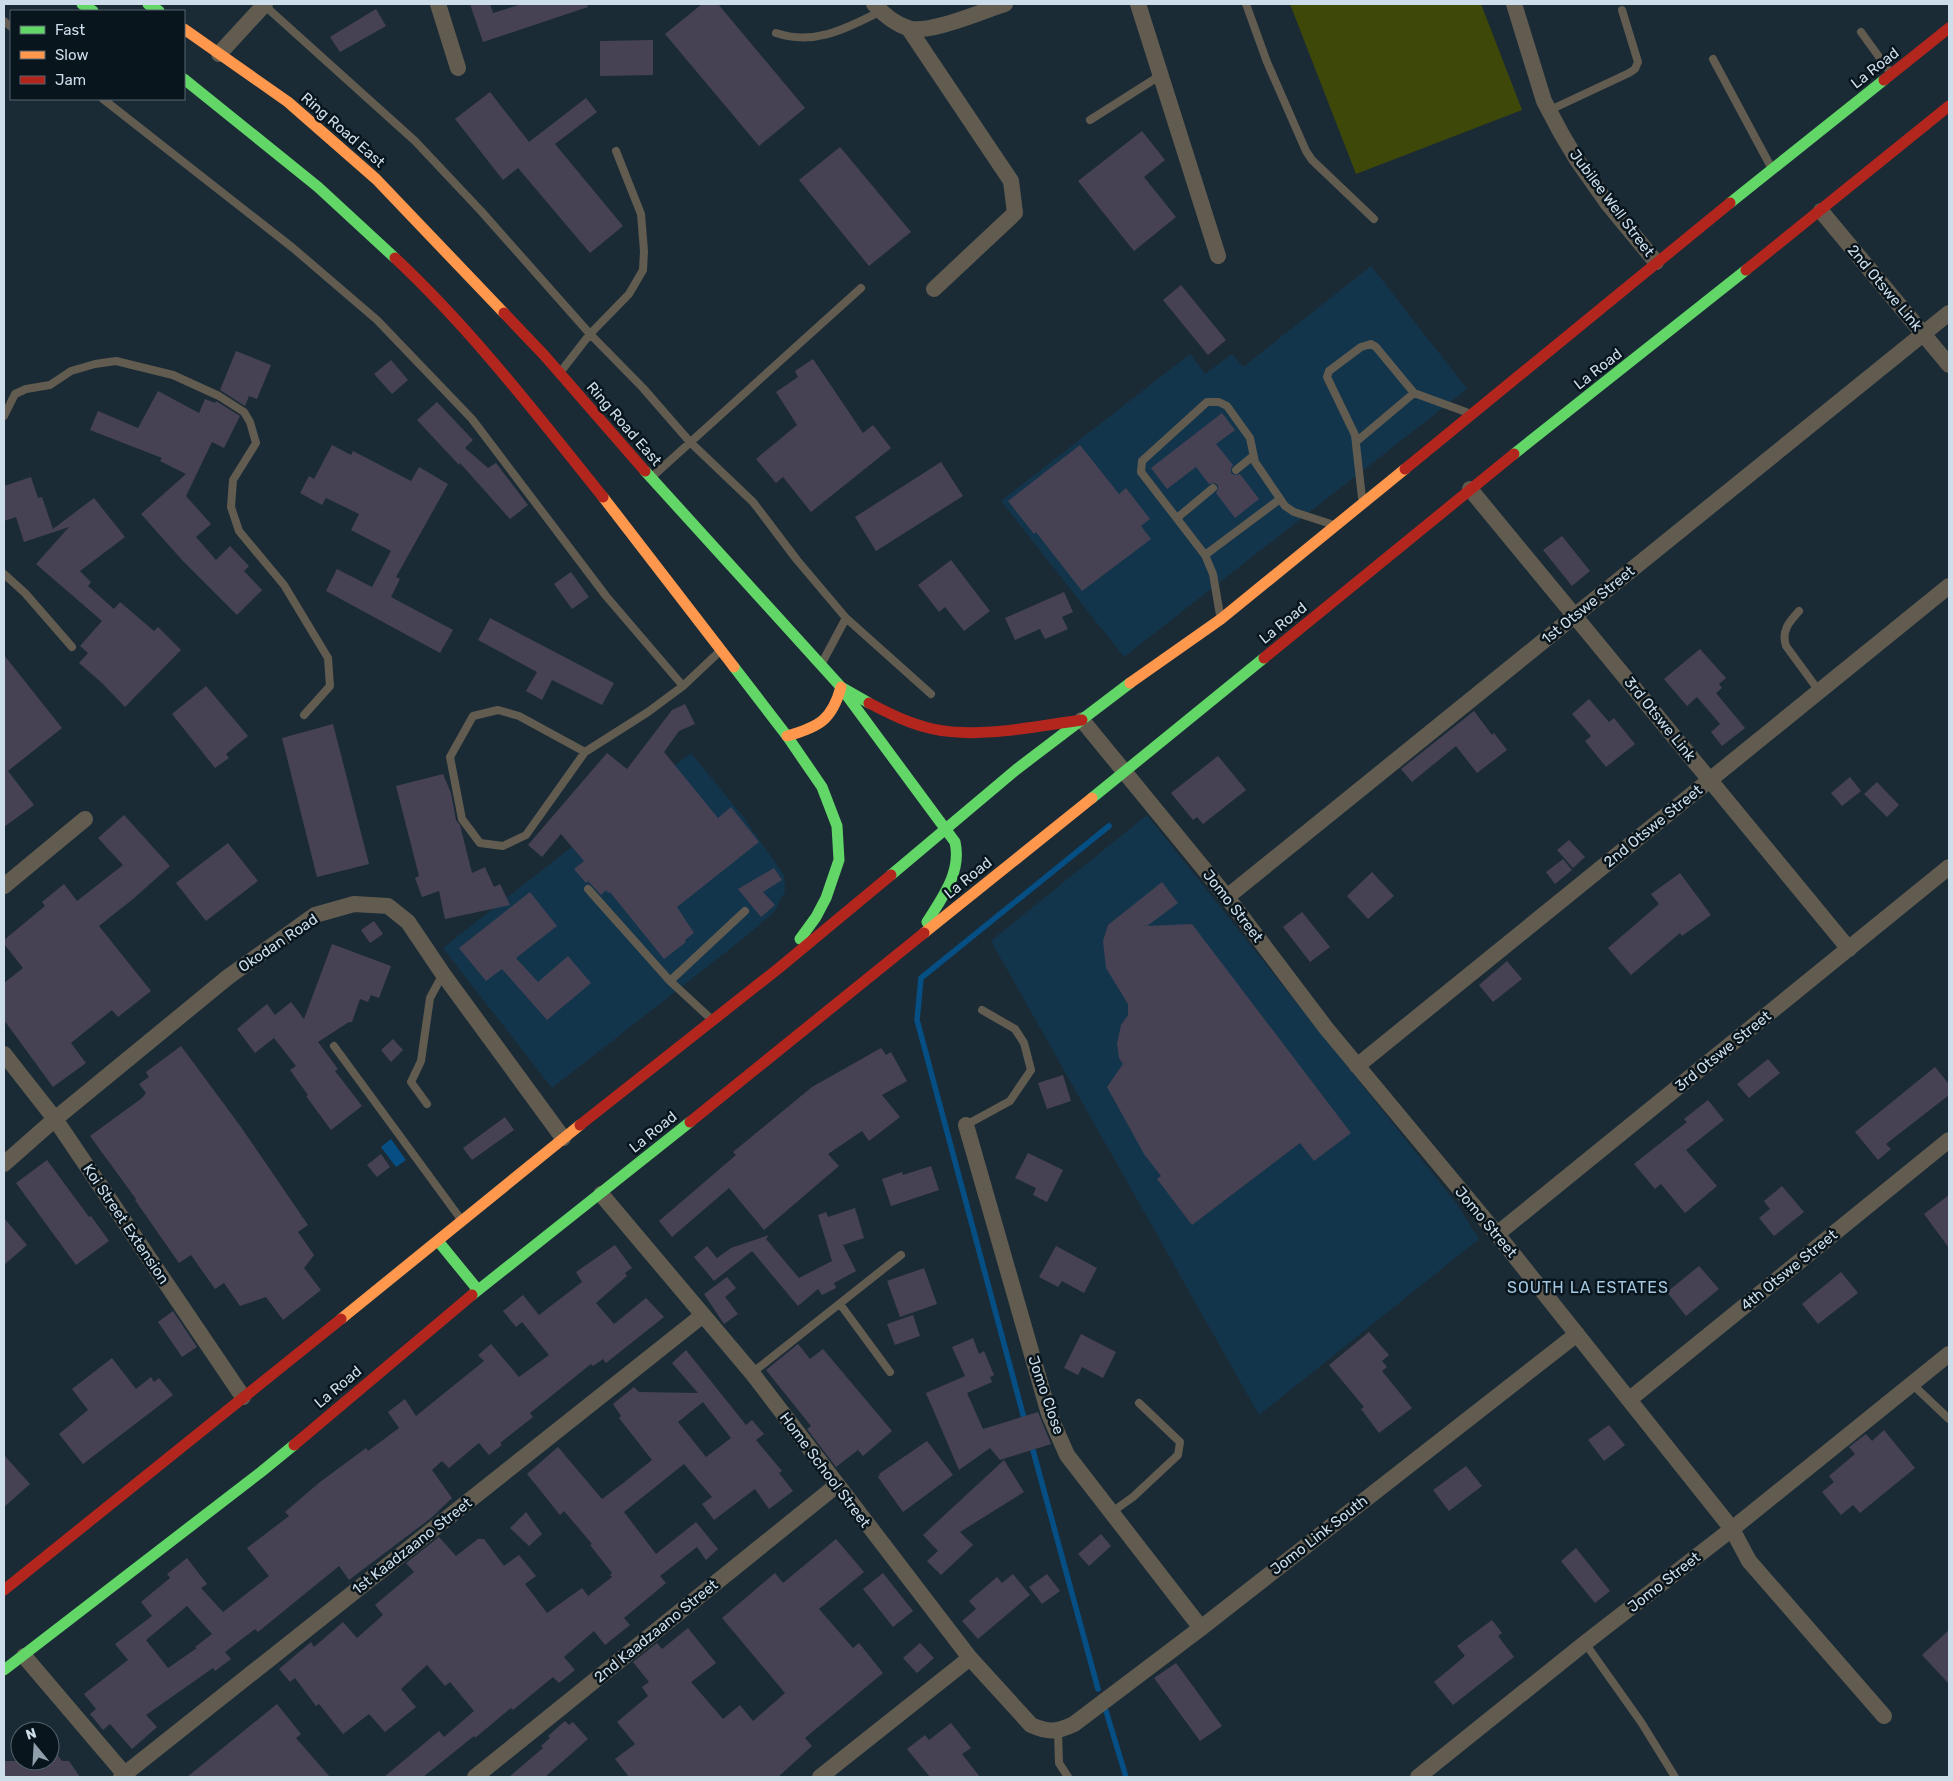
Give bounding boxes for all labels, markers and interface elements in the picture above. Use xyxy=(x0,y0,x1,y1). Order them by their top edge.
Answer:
legend xyxy=(10,10,185,100)
text: Fast xyxy=(55,21,85,39)
street label: La Road xyxy=(1847,44,1903,92)
text: Slow xyxy=(55,46,88,64)
text: Jam xyxy=(55,71,86,89)
street label: Ring Road East xyxy=(297,89,389,171)
street label: Jubilee Well Street xyxy=(1566,146,1658,260)
street label: 2nd Otswe Link xyxy=(1844,241,1926,335)
street label: La Road xyxy=(1570,345,1626,393)
street label: Ring Road East xyxy=(583,378,665,470)
street label: 1st Otswe Street xyxy=(1538,562,1638,648)
street label: La Road xyxy=(1256,598,1310,648)
street label: 3rd Otswe Link xyxy=(1620,673,1700,765)
street label: 2nd Otswe Street xyxy=(1600,781,1706,871)
street label: La Road xyxy=(941,853,995,903)
street label: Jomo Street xyxy=(1199,866,1267,946)
street label: Okodan Road xyxy=(235,910,321,976)
street label: 3rd Otswe Street xyxy=(1672,1007,1775,1095)
street label: La Road xyxy=(626,1107,680,1157)
street label: Koi Street Extension xyxy=(79,1161,173,1287)
street label: Jomo Street xyxy=(1451,1183,1521,1261)
street label: 4th Otswe Street xyxy=(1737,1226,1841,1314)
district label: SOUTH LA ESTATES xyxy=(1507,1278,1669,1297)
street label: Jomo Close xyxy=(1024,1353,1068,1437)
street label: La Road xyxy=(311,1362,365,1412)
street label: Home School Street xyxy=(776,1409,874,1531)
street label: Jomo Link South xyxy=(1267,1492,1371,1578)
street label: 1st Kaadzaano Street xyxy=(349,1494,476,1598)
street label: Jomo Street xyxy=(1624,1548,1704,1616)
street label: 2nd Kaadzaano Street xyxy=(591,1576,722,1686)
north arrow xyxy=(10,1721,60,1771)
text: N xyxy=(24,1724,39,1744)

